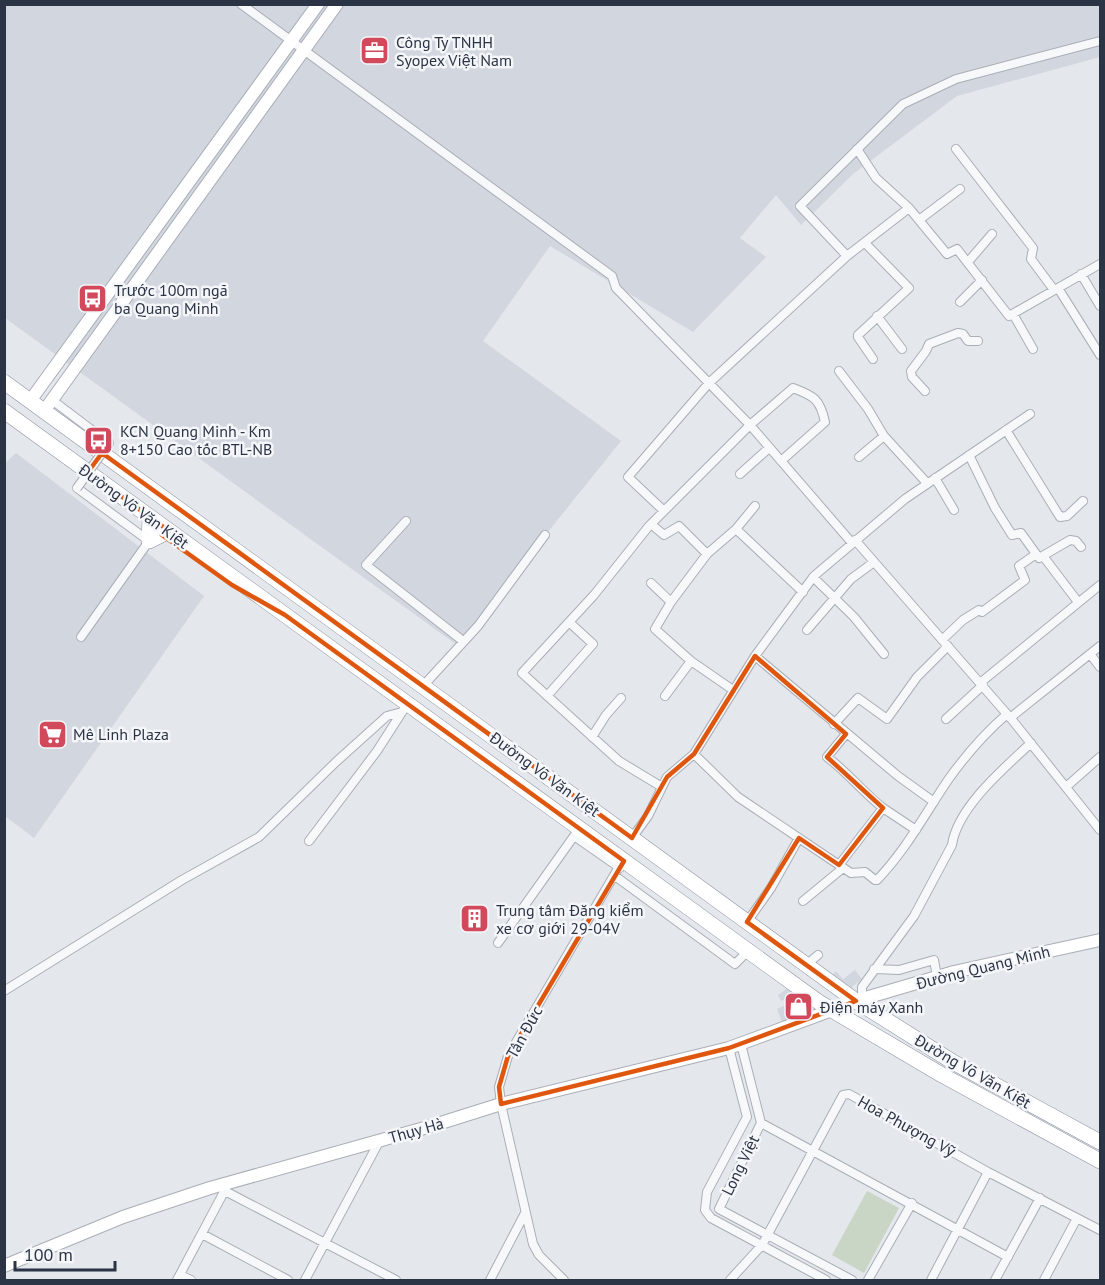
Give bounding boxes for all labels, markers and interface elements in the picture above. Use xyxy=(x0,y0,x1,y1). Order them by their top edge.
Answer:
place label: Công Ty TNHH Syopex Việt Nam xyxy=(396,32,512,70)
office icon: Công Ty TNHH Syopex Việt Nam xyxy=(359,35,391,67)
place label: Trước 100m ngã ba Quang Minh xyxy=(114,280,228,318)
bus stop icon: Trước 100m ngã ba Quang Minh xyxy=(77,283,109,315)
place label: KCN Quang Minh - Km 8+150 Cao tốc BTL-NB xyxy=(120,421,272,459)
bus stop icon: KCN Quang Minh - Km 8+150 Cao tốc BTL-NB xyxy=(83,424,115,456)
street label: Đường Võ Văn Kiệt xyxy=(74,459,193,553)
supermarket icon: Mê Linh Plaza xyxy=(36,718,68,750)
place label: Mê Linh Plaza xyxy=(73,724,169,744)
street label: Đường Võ Văn Kiệt xyxy=(485,727,604,821)
place label: Trung tâm Đăng kiểm xe cơ giới 29-04V xyxy=(496,900,643,938)
building icon: Trung tâm Đăng kiểm xe cơ giới 29-04V xyxy=(459,903,491,935)
street label: Đường Quang Minh xyxy=(913,941,1052,994)
shop icon: Điện máy Xanh xyxy=(783,991,815,1023)
place label: Điện máy Xanh xyxy=(819,997,923,1017)
street label: Tân Đức xyxy=(501,1002,547,1062)
street label: Đường Võ Văn Kiệt xyxy=(910,1029,1035,1113)
street label: Hoa Phượng Vỹ xyxy=(855,1091,959,1161)
street label: Thụy Hà xyxy=(386,1113,446,1147)
street label: Long Việt xyxy=(717,1131,763,1198)
scale bar xyxy=(15,1234,116,1272)
text: 100 m xyxy=(24,1243,73,1266)

